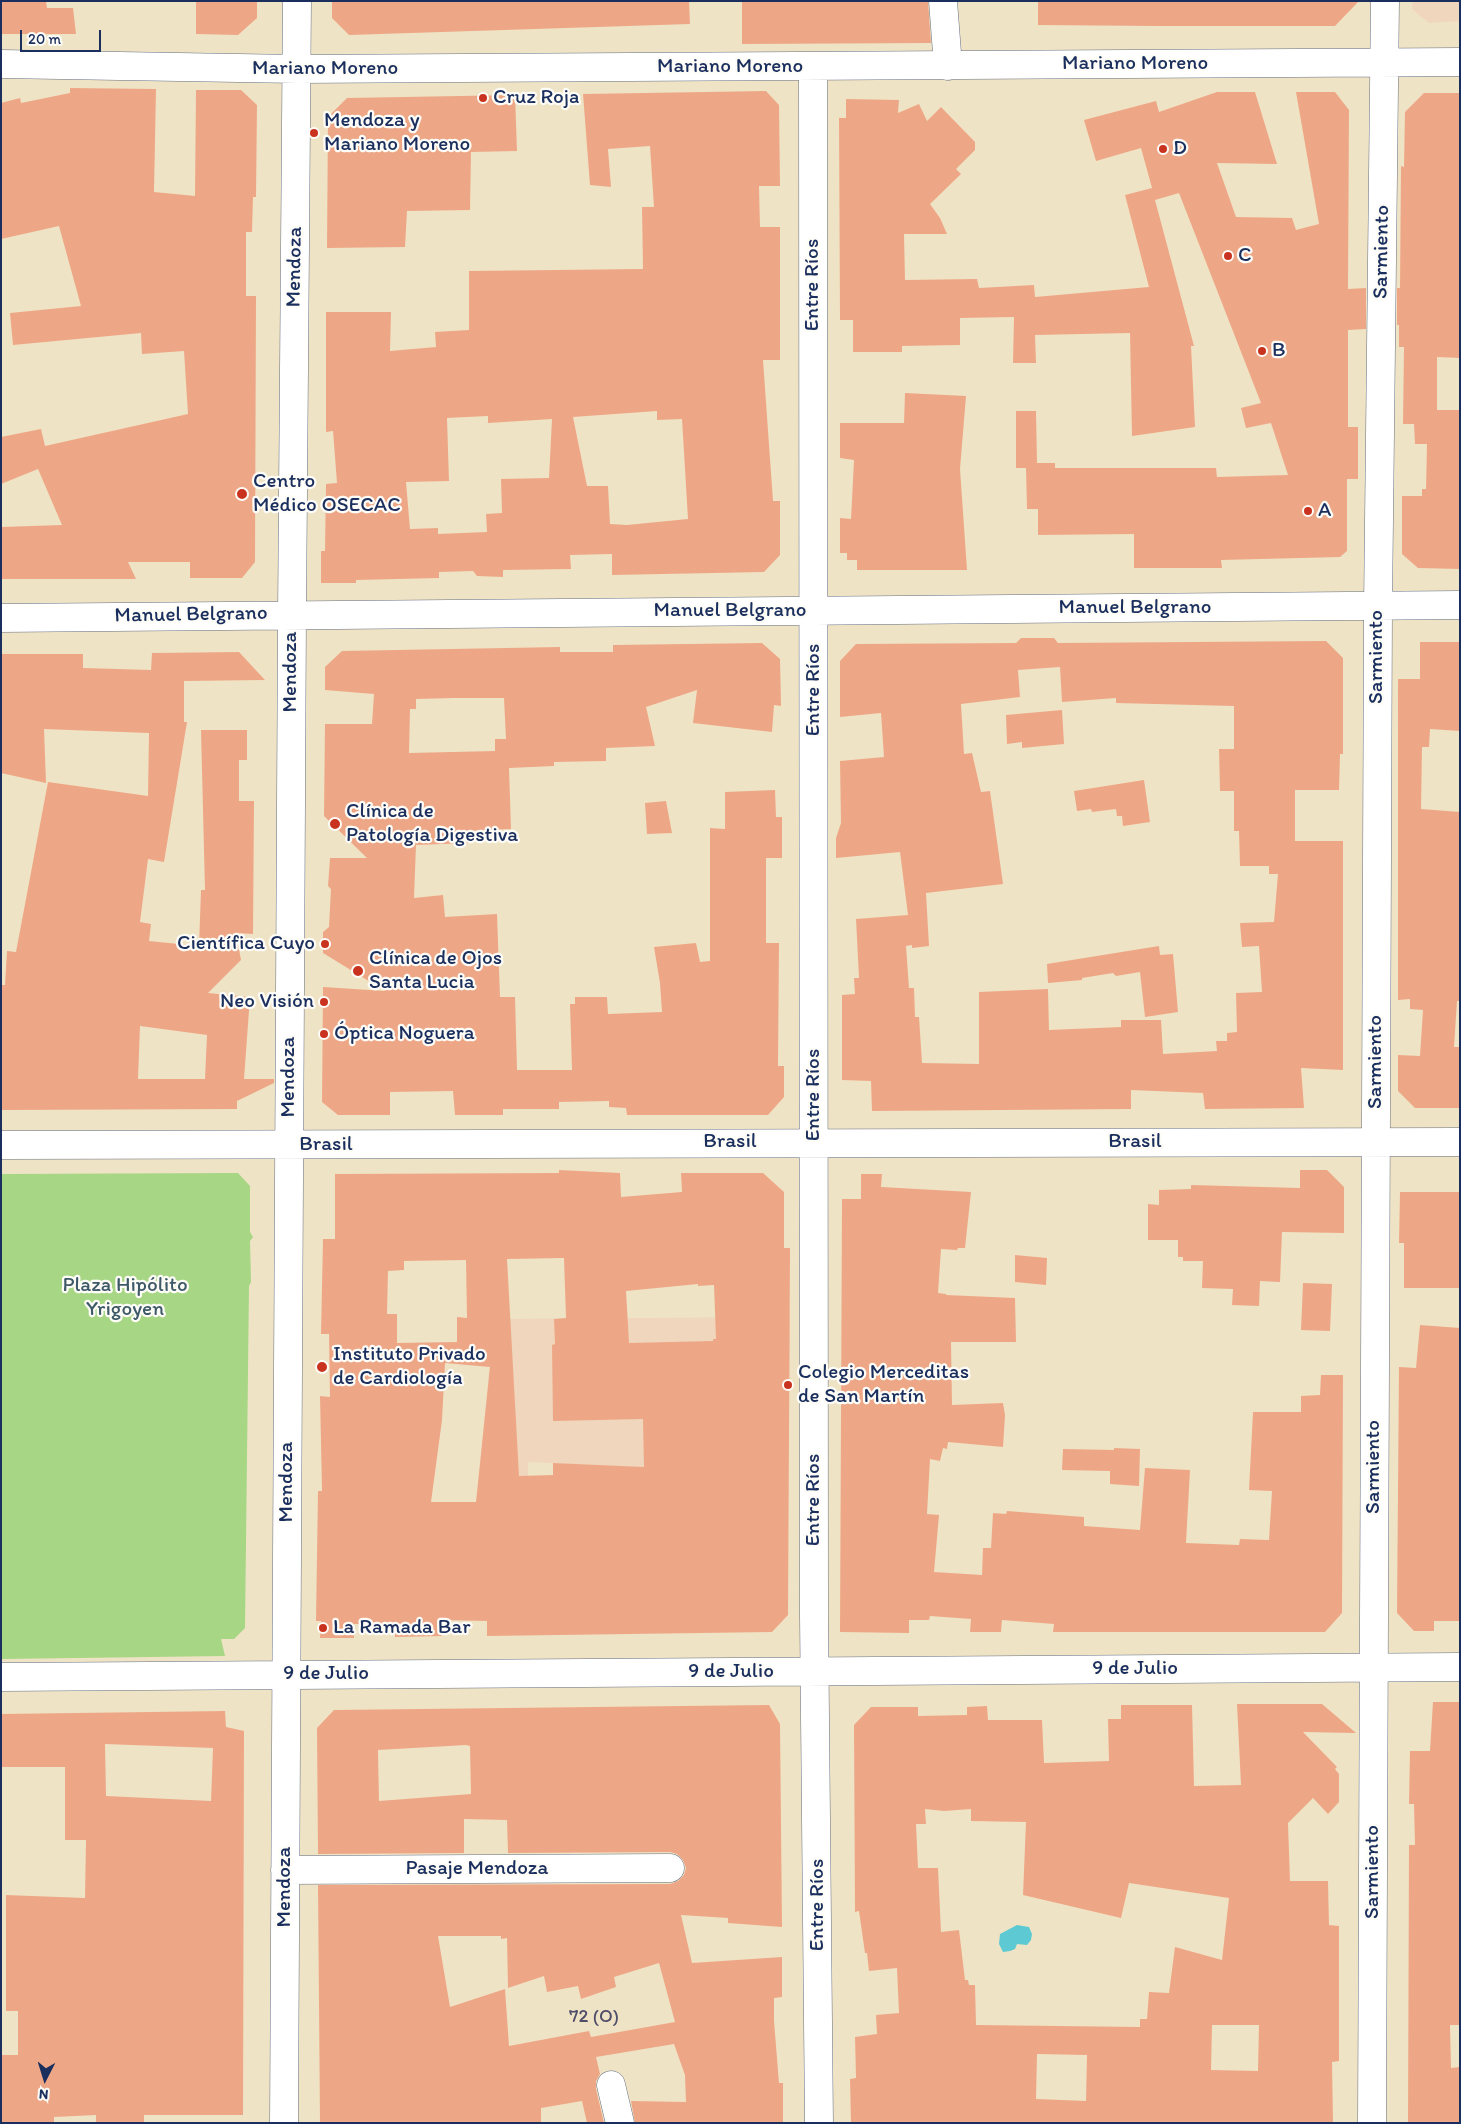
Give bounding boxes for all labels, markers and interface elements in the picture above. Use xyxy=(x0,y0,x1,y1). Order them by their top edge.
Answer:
scale bar xyxy=(22,20,104,52)
text: 20 m xyxy=(28,30,61,48)
street label: Mariano Moreno xyxy=(1062,51,1208,77)
street label: Mariano Moreno xyxy=(657,54,803,80)
street label: Mariano Moreno xyxy=(252,56,398,82)
place label: Cruz Roja xyxy=(493,85,579,111)
marker: Cruz Roja xyxy=(477,92,489,104)
place label: Mendoza y Mariano Moreno xyxy=(324,108,470,158)
marker: Mendoza y Mariano Moreno xyxy=(308,127,320,139)
place label: D xyxy=(1173,136,1187,162)
marker: D xyxy=(1157,143,1169,155)
street label: Sarmiento xyxy=(1369,205,1395,299)
street label: Mendoza xyxy=(282,226,308,308)
street label: Entre Ríos xyxy=(800,239,826,331)
place label: C xyxy=(1238,243,1252,269)
marker: C xyxy=(1222,250,1234,262)
place label: B xyxy=(1272,338,1286,364)
marker: B xyxy=(1256,345,1268,357)
place label: Centro Médico OSECAC xyxy=(253,469,401,519)
marker: Centro Médico OSECAC xyxy=(235,487,249,501)
place label: A xyxy=(1318,498,1331,524)
marker: A xyxy=(1302,505,1314,517)
street label: Manuel Belgrano xyxy=(1059,595,1211,621)
street label: Manuel Belgrano xyxy=(654,598,806,624)
street label: Manuel Belgrano xyxy=(114,601,268,629)
street label: Sarmiento xyxy=(1364,610,1390,704)
street label: Mendoza xyxy=(278,632,304,712)
street label: Entre Ríos xyxy=(801,644,827,736)
place label: Clínica de Patología Digestiva xyxy=(346,799,518,849)
marker: Clínica de Patología Digestiva xyxy=(328,817,342,831)
place label: Científica Cuyo xyxy=(177,931,315,957)
marker: Científica Cuyo xyxy=(319,938,331,950)
place label: Clínica de Ojos Santa Lucia xyxy=(369,946,502,996)
marker: Clínica de Ojos Santa Lucia xyxy=(351,964,365,978)
place label: Neo Visión xyxy=(220,989,314,1015)
marker: Neo Visión xyxy=(318,996,330,1008)
street label: Sarmiento xyxy=(1363,1015,1389,1109)
place label: Óptica Noguera xyxy=(334,1021,475,1047)
marker: Óptica Noguera xyxy=(318,1028,330,1040)
street label: Mendoza xyxy=(276,1037,302,1117)
street label: Entre Ríos xyxy=(801,1049,827,1141)
street label: Brasil xyxy=(703,1129,757,1155)
street label: Brasil xyxy=(1108,1129,1162,1155)
street label: Brasil xyxy=(299,1132,353,1158)
park label: Plaza Hipólito Yrigoyen xyxy=(62,1273,188,1323)
place label: Instituto Privado de Cardiología xyxy=(333,1342,486,1392)
marker: Instituto Privado de Cardiología xyxy=(315,1360,329,1374)
place label: Colegio Merceditas de San Martín xyxy=(798,1360,969,1410)
marker: Colegio Merceditas de San Martín xyxy=(782,1379,794,1391)
street label: Sarmiento xyxy=(1361,1420,1387,1514)
street label: Mendoza xyxy=(274,1442,300,1522)
street label: Entre Ríos xyxy=(801,1454,827,1546)
place label: La Ramada Bar xyxy=(333,1615,471,1641)
marker: La Ramada Bar xyxy=(317,1622,329,1634)
street label: 9 de Julio xyxy=(1092,1656,1178,1682)
street label: 9 de Julio xyxy=(688,1659,774,1685)
street label: 9 de Julio xyxy=(283,1661,369,1687)
street label: Sarmiento xyxy=(1360,1825,1386,1919)
street label: Mendoza xyxy=(272,1847,298,1927)
street label: Pasaje Mendoza xyxy=(406,1856,548,1882)
street label: Entre Ríos xyxy=(805,1859,831,1951)
house number: 72 (O) xyxy=(569,2006,619,2028)
north arrow xyxy=(20,2054,70,2104)
text: N xyxy=(38,2086,49,2103)

